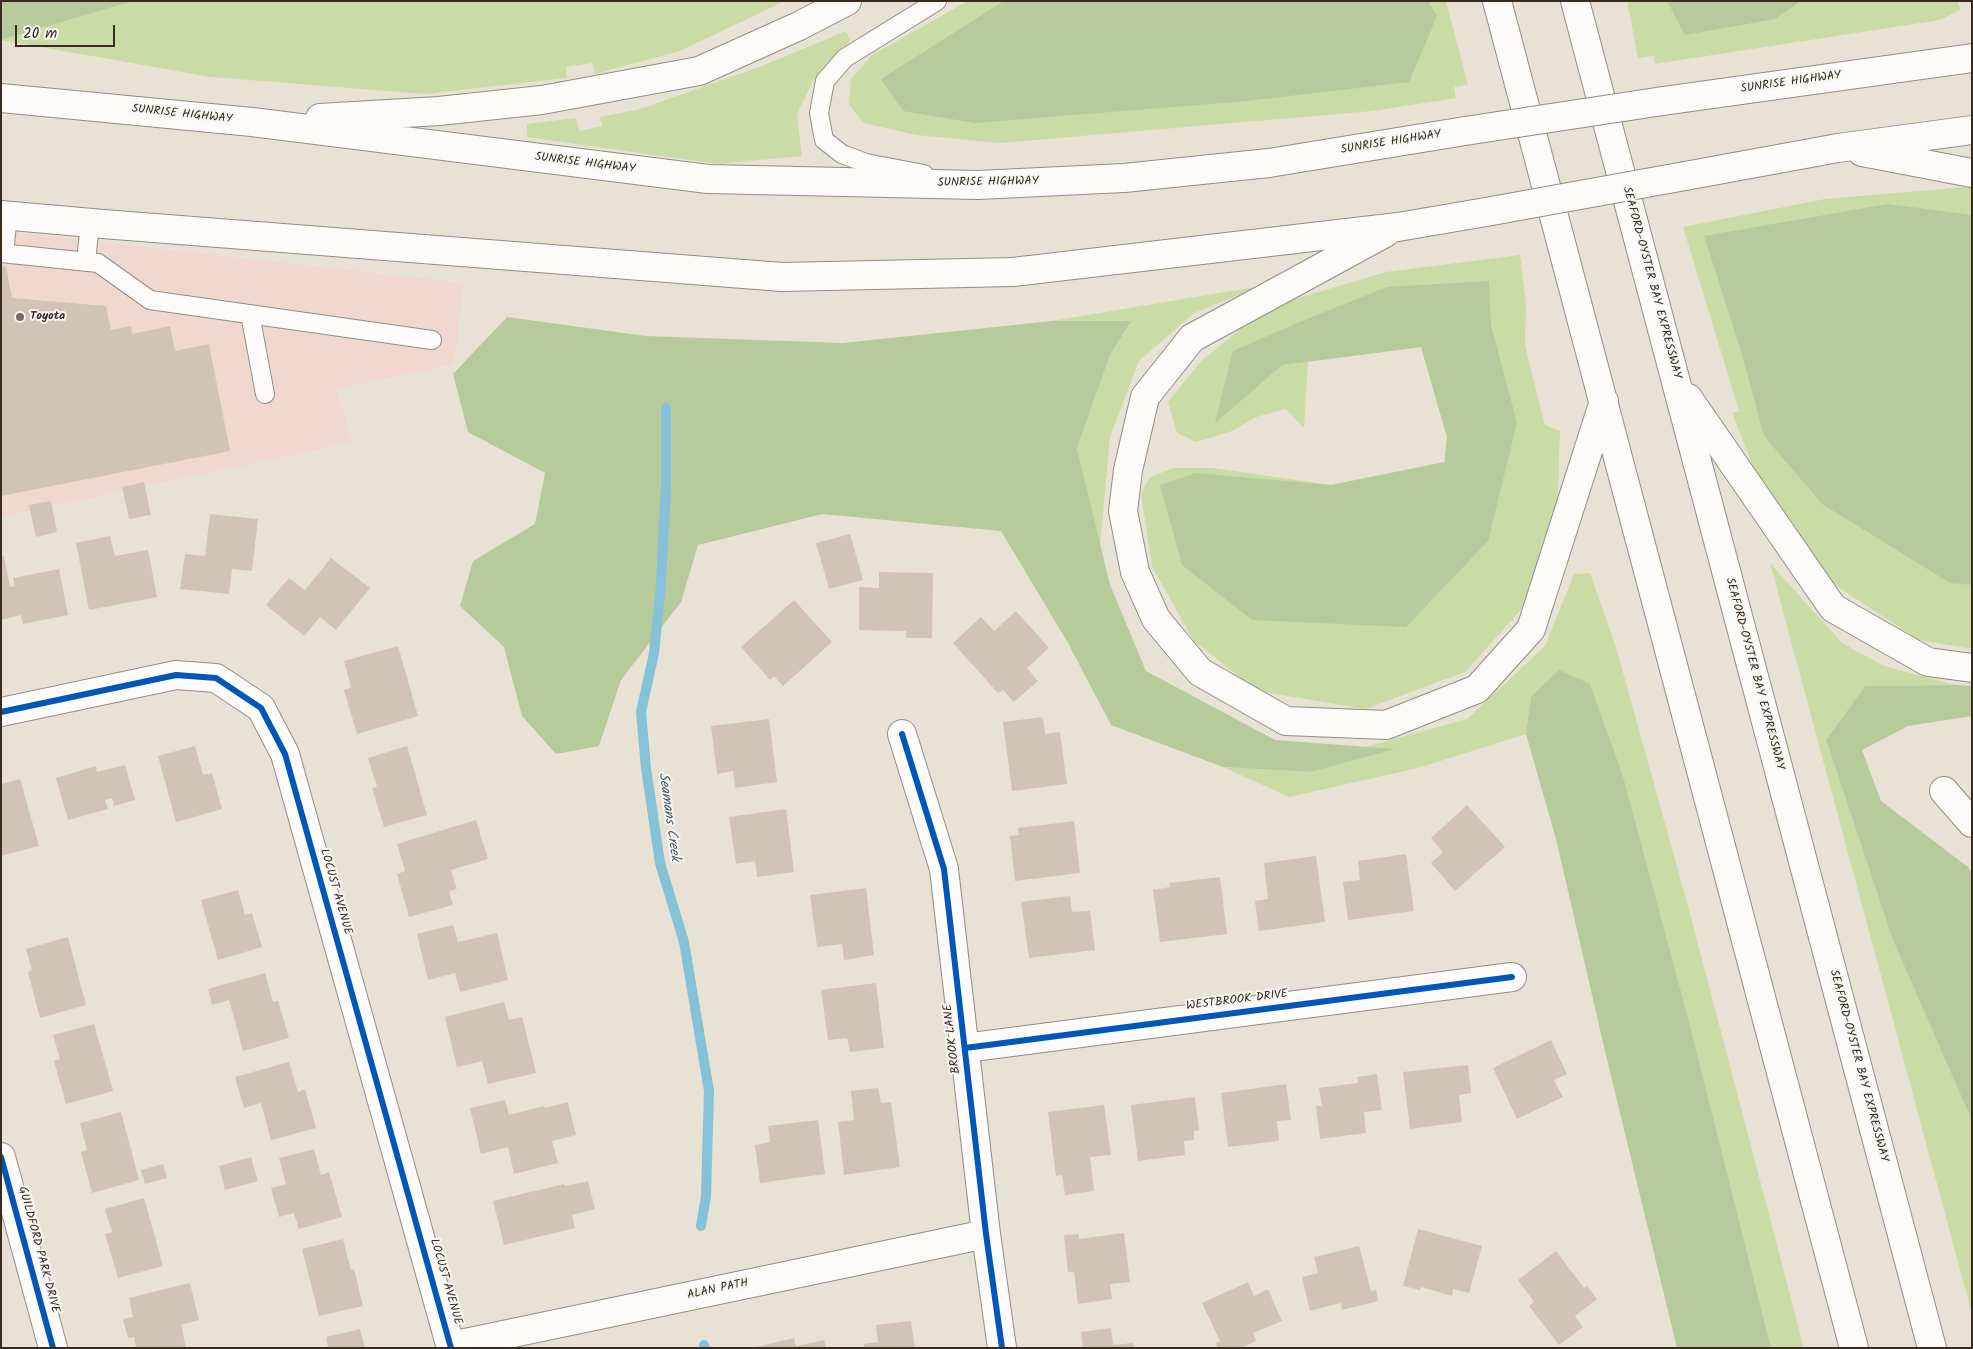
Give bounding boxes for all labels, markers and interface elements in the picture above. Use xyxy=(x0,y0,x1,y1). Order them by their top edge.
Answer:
scale bar xyxy=(18,15,118,47)
text: 20 m xyxy=(23,22,57,46)
street label: SUNRISE HIGHWAY xyxy=(1740,69,1842,97)
street label: SUNRISE HIGHWAY xyxy=(131,103,233,127)
street label: SUNRISE HIGHWAY xyxy=(1340,128,1442,158)
street label: SUNRISE HIGHWAY xyxy=(534,151,636,177)
street label: SUNRISE HIGHWAY xyxy=(937,175,1039,191)
street label: SEAFORD-OYSTER BAY EXPRESSWAY xyxy=(1618,185,1684,381)
place label: Toyota xyxy=(30,310,65,324)
marker: Toyota xyxy=(14,311,26,323)
street label: SEAFORD-OYSTER BAY EXPRESSWAY xyxy=(1721,576,1787,772)
water label: Seamans Creek xyxy=(653,772,683,862)
street label: LOCUST AVENUE xyxy=(316,847,354,937)
street label: SEAFORD-OYSTER BAY EXPRESSWAY xyxy=(1825,968,1891,1164)
street label: WESTBROOK DRIVE xyxy=(1185,988,1289,1014)
street label: BROOK LANE xyxy=(942,1003,964,1075)
street label: GUILDFORD PARK DRIVE xyxy=(14,1185,62,1315)
street label: LOCUST AVENUE xyxy=(426,1237,464,1327)
street label: ALAN PATH xyxy=(686,1276,750,1304)

